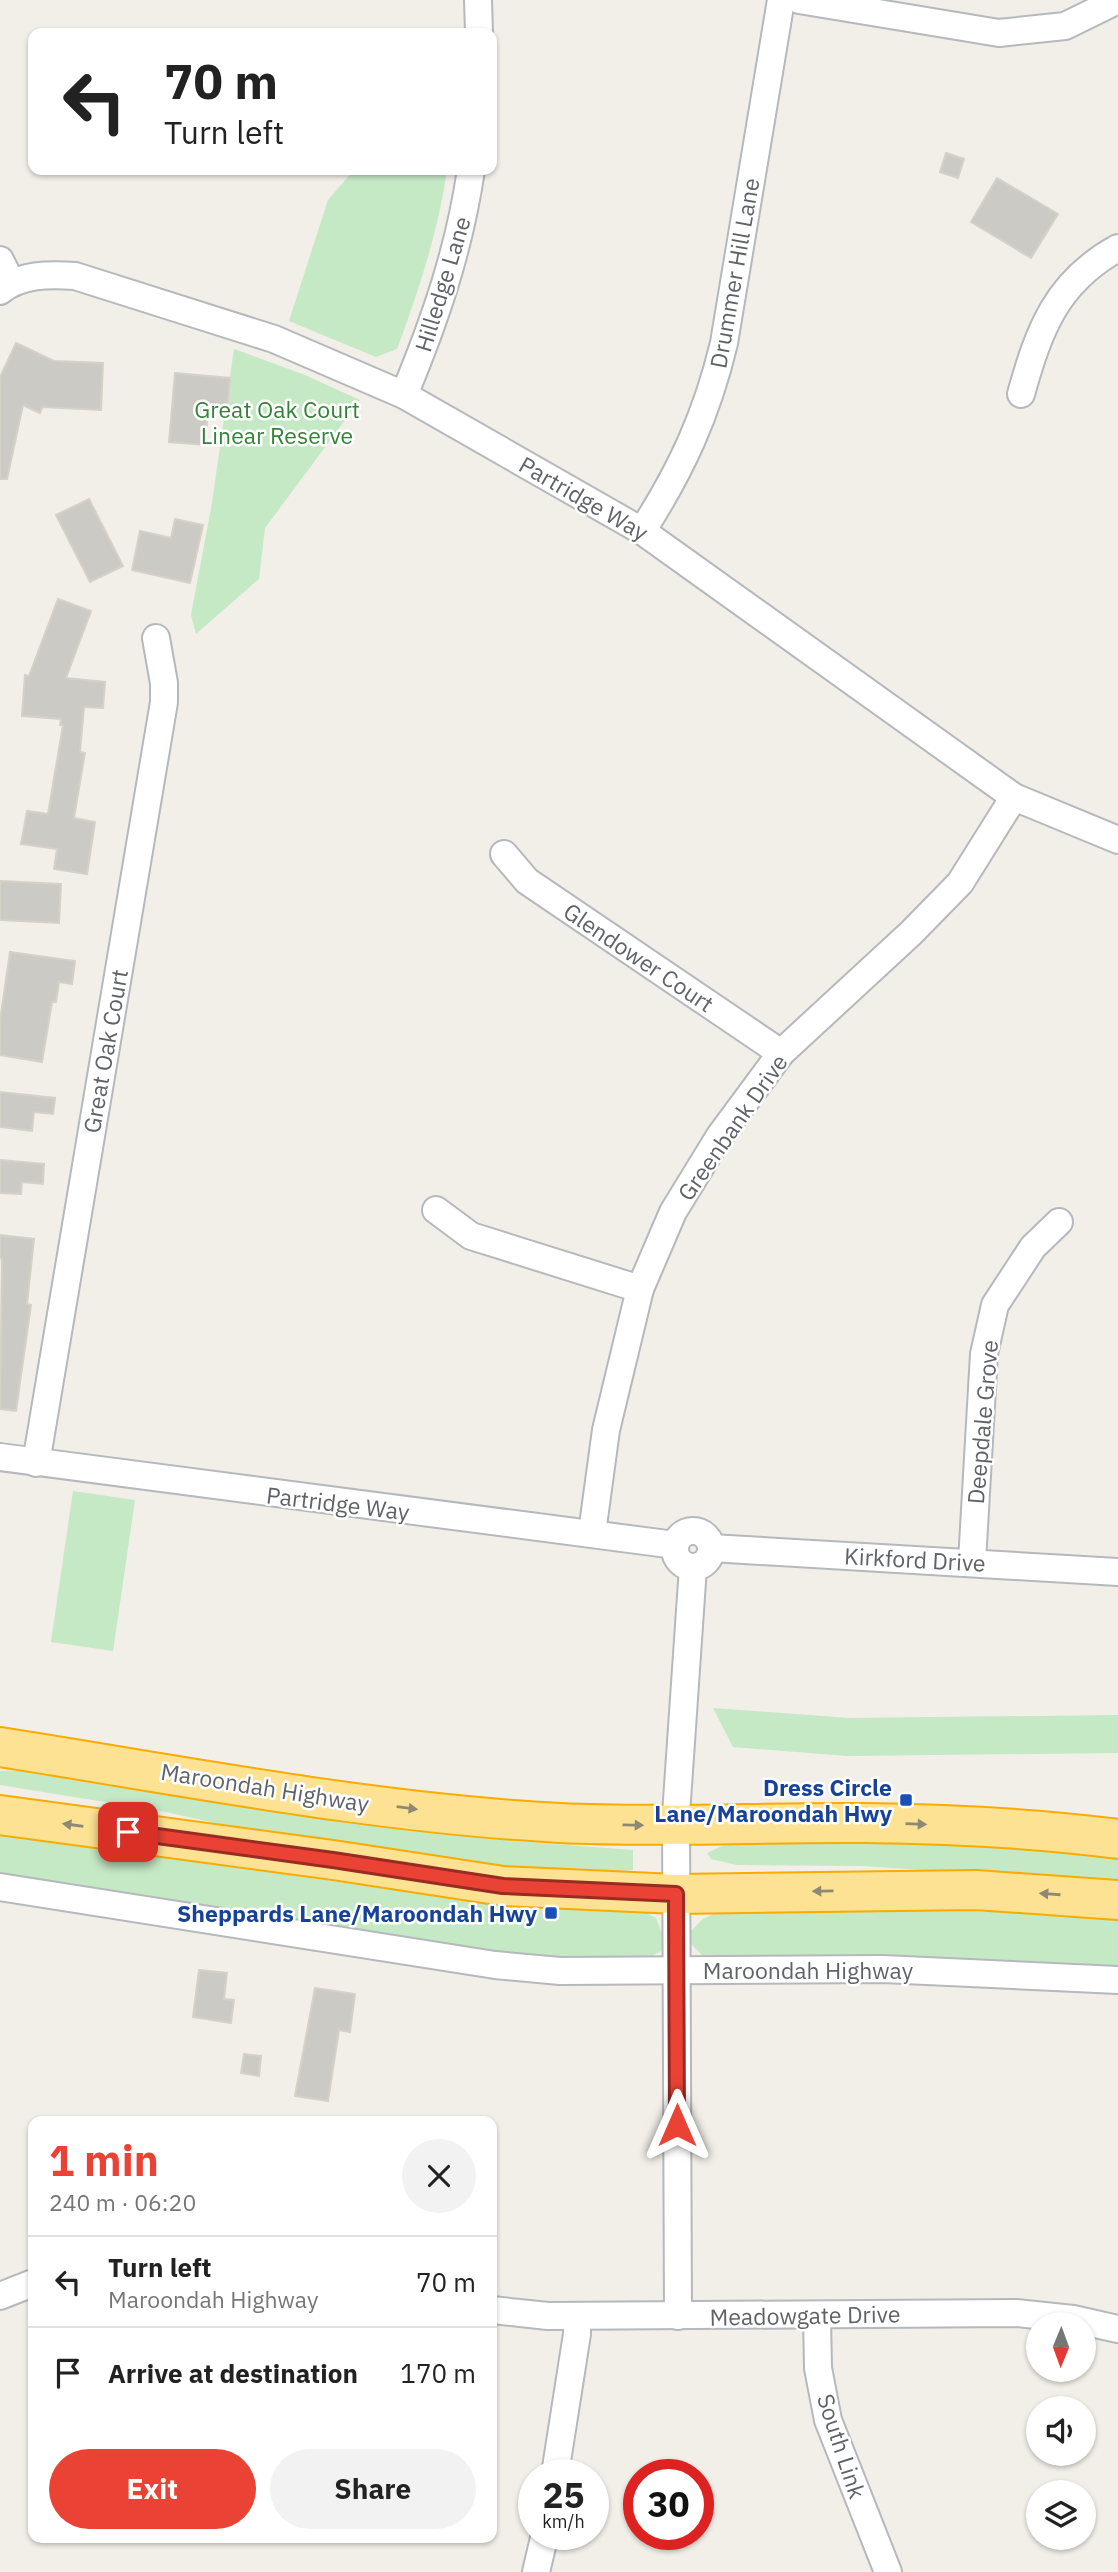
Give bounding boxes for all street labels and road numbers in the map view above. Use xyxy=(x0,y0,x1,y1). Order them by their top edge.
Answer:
street label: Drummer Hill Lane xyxy=(702,175,766,371)
street label: Hilledge Lane xyxy=(407,213,477,355)
street label: Partridge Way xyxy=(514,449,654,547)
street label: Glendower Court xyxy=(558,896,720,1018)
street label: Great Oak Court xyxy=(76,967,134,1135)
street label: Greenbank Drive xyxy=(670,1048,794,1206)
street label: Deepdale Grove xyxy=(960,1339,1004,1505)
street label: Partridge Way xyxy=(265,1479,412,1527)
street label: Kirkford Drive xyxy=(844,1540,986,1578)
street label: Maroondah Highway xyxy=(159,1756,372,1818)
street label: Maroondah Highway xyxy=(703,1955,914,1985)
street label: Meadowgate Drive xyxy=(709,2298,901,2332)
street label: South Link xyxy=(811,2390,873,2502)

